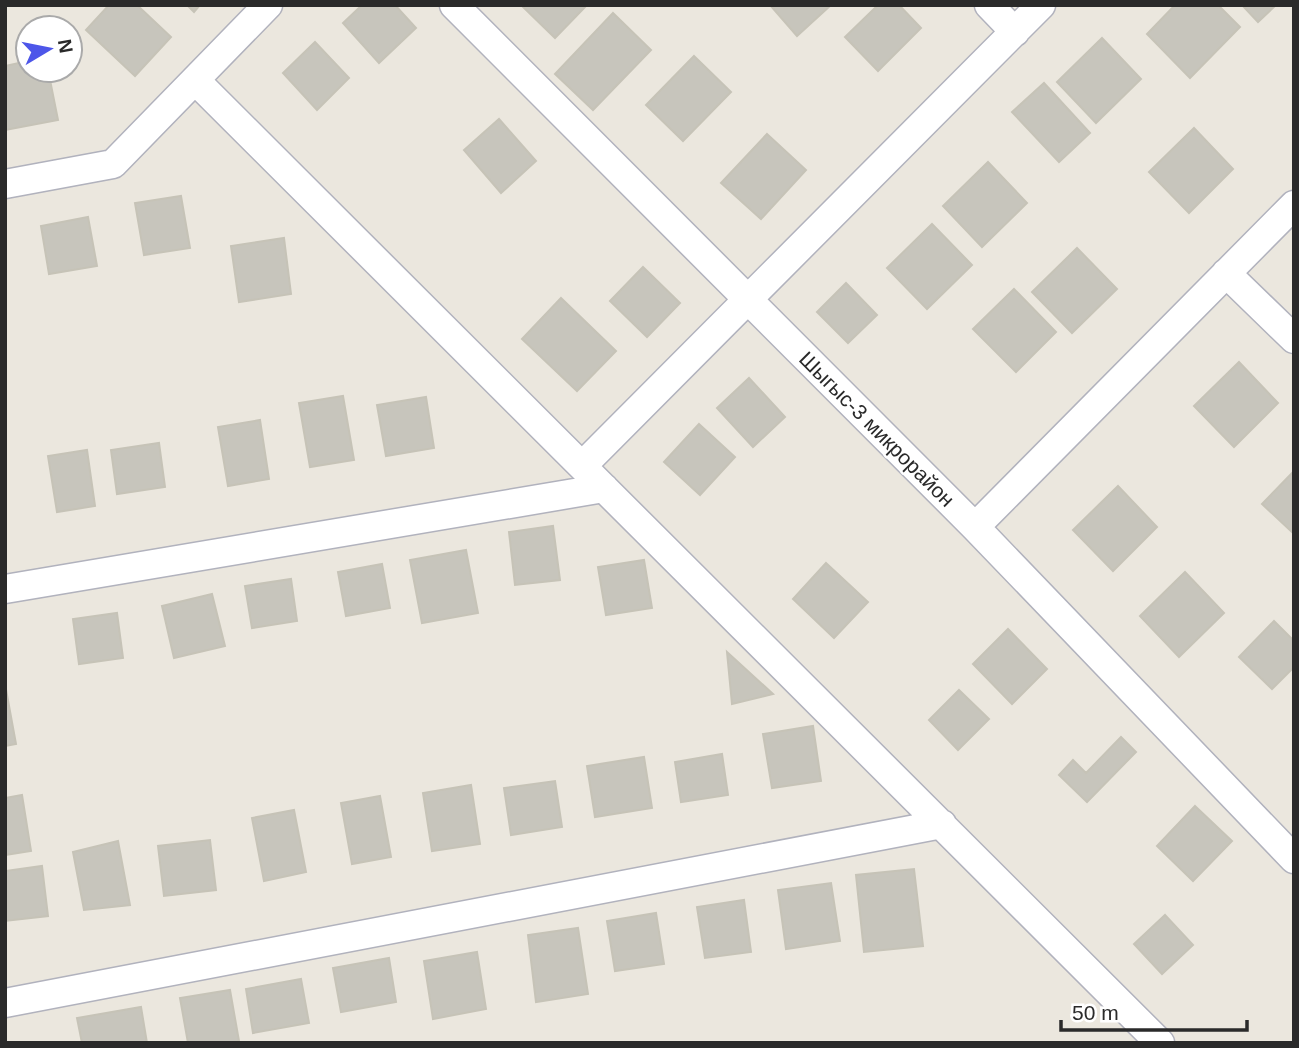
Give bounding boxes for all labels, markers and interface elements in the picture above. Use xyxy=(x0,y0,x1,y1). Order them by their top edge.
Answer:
north arrow xyxy=(14,14,84,84)
text: N xyxy=(54,38,77,55)
street label: Шыгыс-3 микрорайон xyxy=(795,347,959,511)
scale bar xyxy=(1061,988,1246,1032)
text: 50 m xyxy=(1072,1001,1119,1024)

